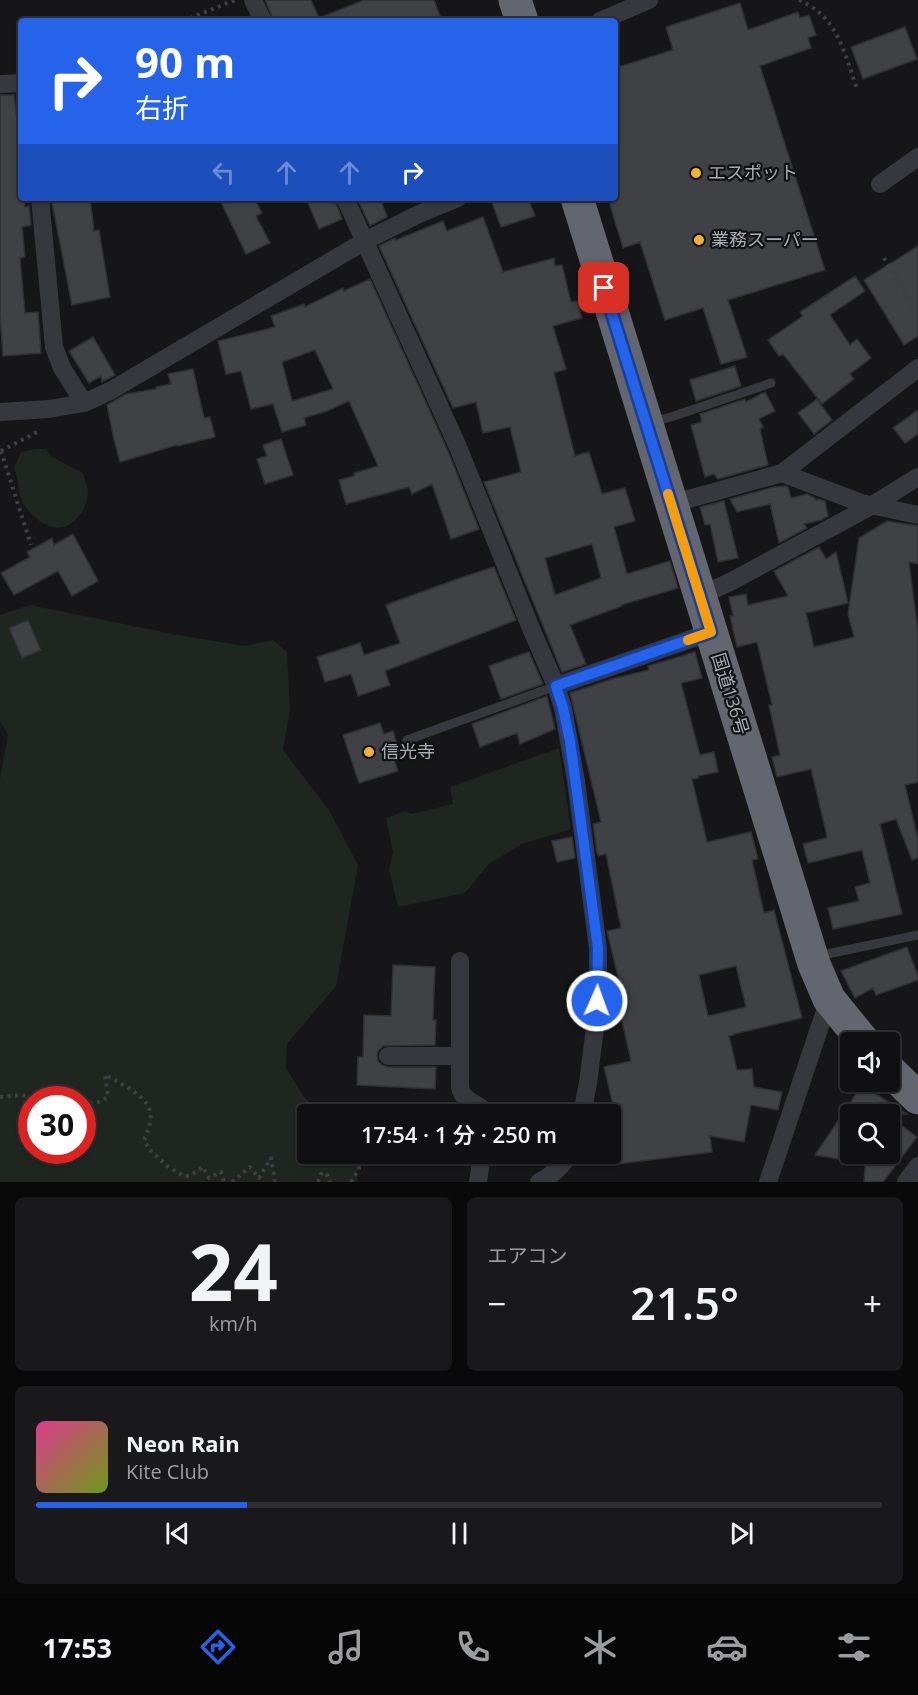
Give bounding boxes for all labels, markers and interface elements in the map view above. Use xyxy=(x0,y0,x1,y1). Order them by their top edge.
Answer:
text: 90 m xyxy=(135,33,235,90)
icon: right xyxy=(36,42,114,120)
text: 右折 xyxy=(135,89,189,126)
icon: left xyxy=(207,156,240,189)
icon: ahead xyxy=(270,156,303,189)
icon: ahead xyxy=(333,156,366,189)
icon: right xyxy=(396,156,429,189)
place label: エスポット xyxy=(708,160,798,184)
marker: エスポット xyxy=(689,166,703,180)
place label: 業務スーパー xyxy=(711,227,819,251)
marker: 業務スーパー xyxy=(692,233,706,247)
pin xyxy=(578,262,629,313)
icon: arrive xyxy=(587,271,620,304)
street label: 国道136号 xyxy=(707,650,755,738)
place label: 信光寺 xyxy=(381,739,435,763)
marker: 信光寺 xyxy=(362,745,376,759)
position arrow xyxy=(565,969,629,1033)
map controls xyxy=(840,1032,900,1164)
button: sound xyxy=(840,1032,900,1092)
speed limit sign: 30 xyxy=(18,1086,96,1164)
button: search xyxy=(840,1104,900,1164)
text: 17:54 · 1 分 · 250 m xyxy=(361,1119,557,1149)
text: 24 xyxy=(189,1218,278,1324)
text: エアコン xyxy=(488,1242,568,1269)
text: 21.5° xyxy=(630,1272,739,1333)
text: − xyxy=(488,1281,506,1326)
text: + xyxy=(863,1281,882,1326)
text: km/h xyxy=(209,1310,258,1337)
text: Neon Rain xyxy=(126,1428,240,1458)
text: Kite Club xyxy=(126,1458,209,1485)
icon: previous xyxy=(161,1517,194,1550)
icon: pause xyxy=(443,1517,476,1550)
icon: next xyxy=(725,1517,758,1550)
icon: directions xyxy=(197,1626,239,1668)
icon: music xyxy=(325,1626,367,1668)
icon: phone xyxy=(452,1626,494,1668)
icon: climate xyxy=(579,1626,621,1668)
icon: car xyxy=(706,1626,748,1668)
icon: filters xyxy=(833,1626,875,1668)
text: 17:53 xyxy=(43,1629,112,1666)

